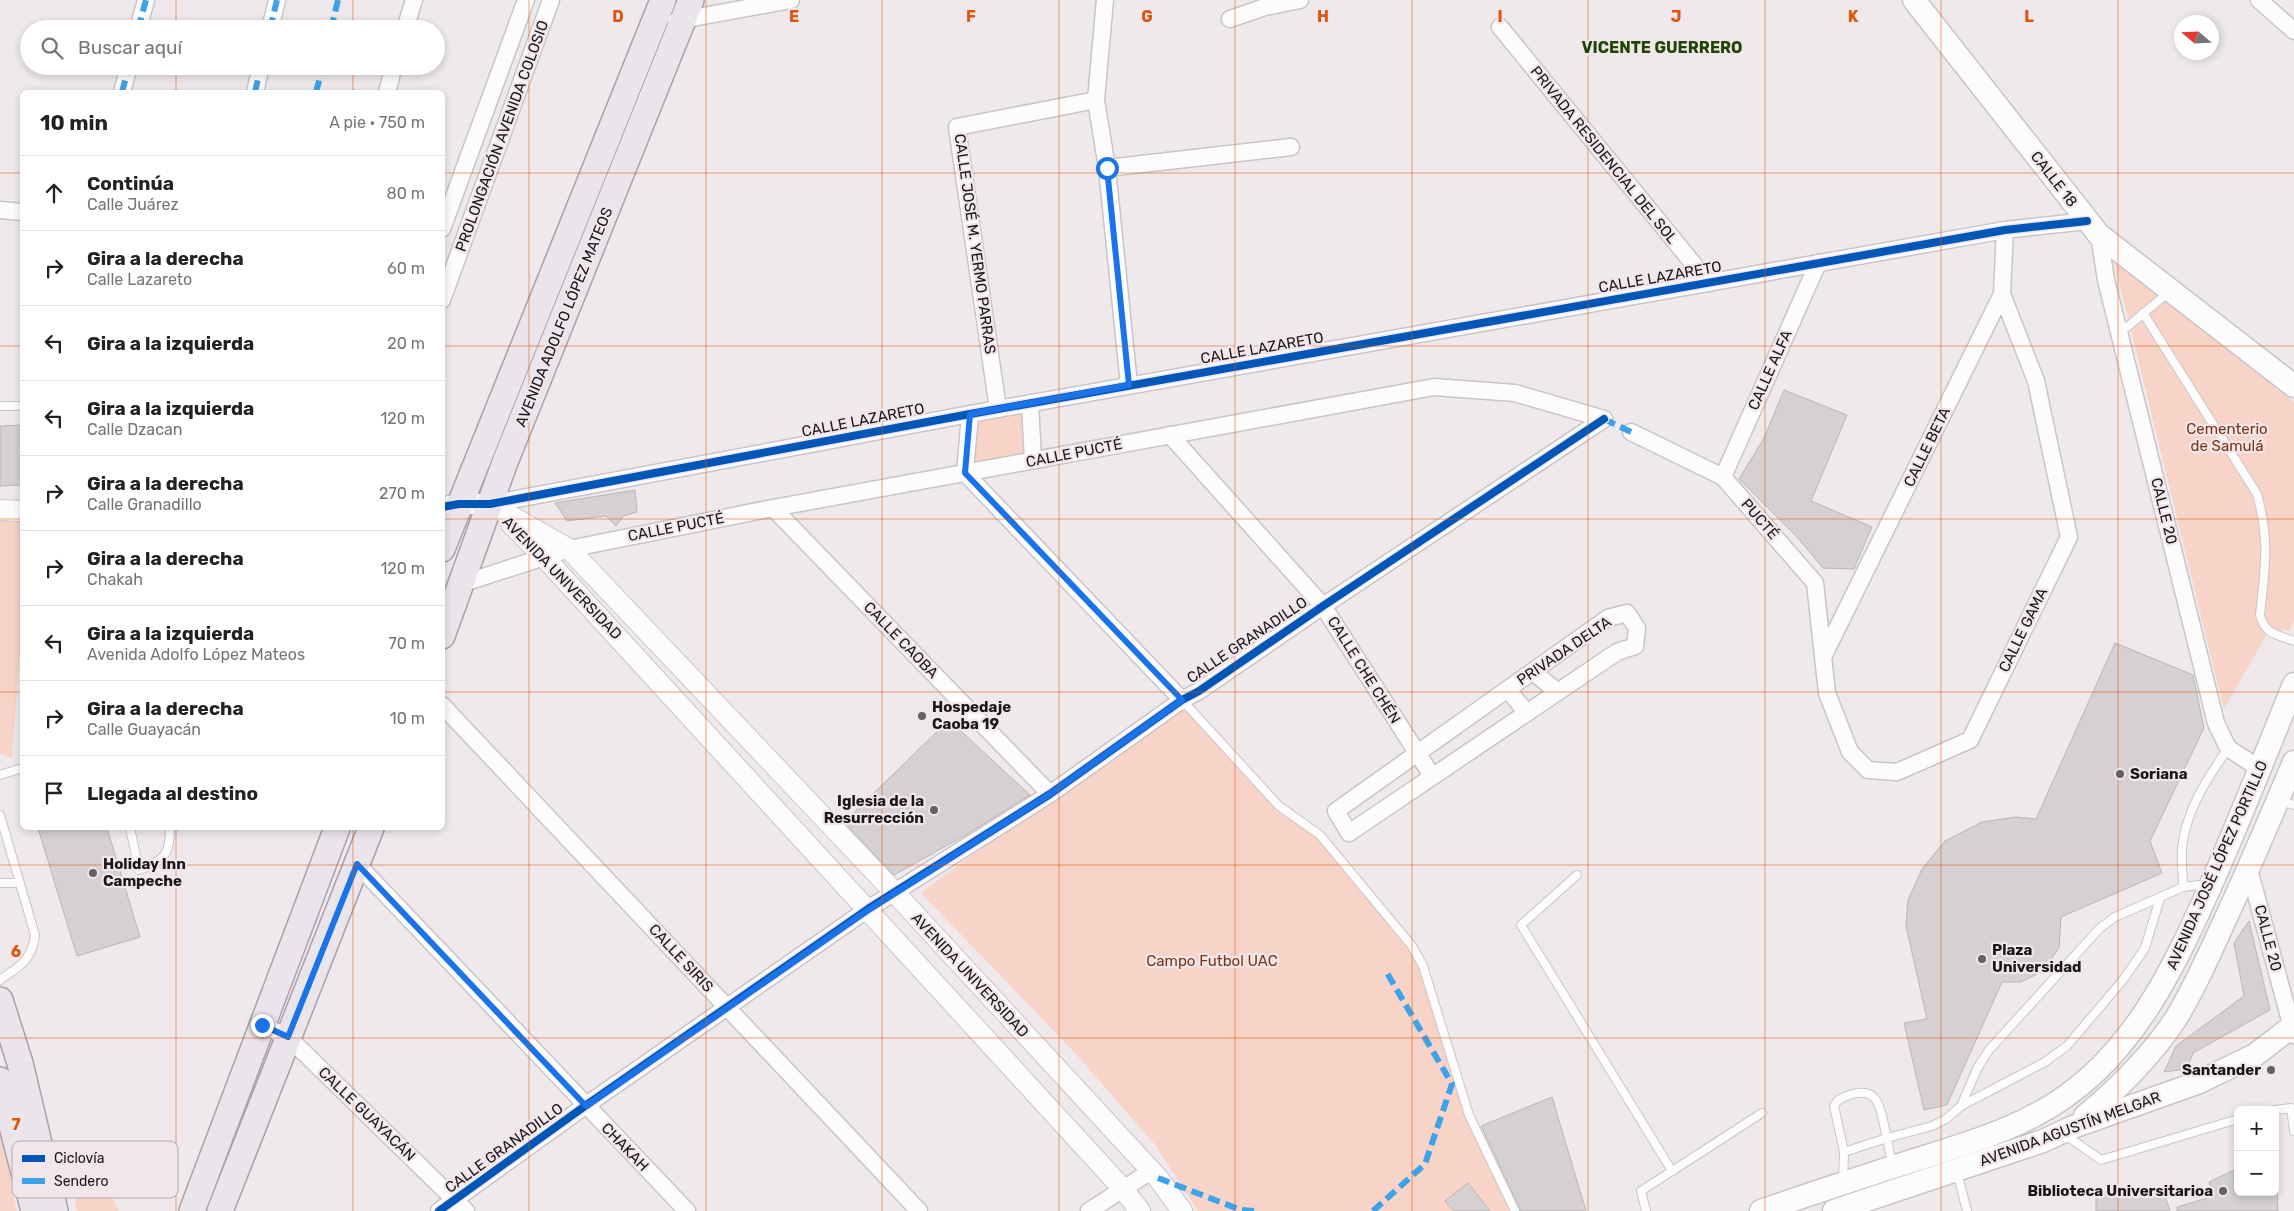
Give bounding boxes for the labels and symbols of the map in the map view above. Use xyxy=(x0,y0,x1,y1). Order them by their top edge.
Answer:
text: D xyxy=(612,7,624,26)
text: E xyxy=(789,7,799,26)
text: F xyxy=(966,7,976,26)
text: G xyxy=(1141,7,1153,26)
text: H xyxy=(1317,7,1329,26)
text: I xyxy=(1497,7,1503,26)
text: J xyxy=(1671,7,1681,26)
text: K xyxy=(1848,7,1859,26)
text: L xyxy=(2024,7,2034,26)
north arrow xyxy=(2174,15,2219,60)
street label: PROLONGACIÓN AVENIDA COLOSIO xyxy=(452,18,552,254)
district label: VICENTE GUERRERO xyxy=(1581,38,1743,57)
street label: PRIVADA RESIDENCIAL DEL SOL xyxy=(1527,63,1682,248)
street label: CALLE JOSÉ M. YERMO PARRAS xyxy=(951,133,999,355)
street label: CALLE 18 xyxy=(2027,148,2081,210)
route start xyxy=(1096,157,1119,180)
street label: AVENIDA ADOLFO LÓPEZ MATEOS xyxy=(512,205,616,429)
street label: CALLE LAZARETO xyxy=(1597,257,1723,297)
street label: CALLE ALFA xyxy=(1744,327,1796,413)
street label: CALLE LAZARETO xyxy=(1199,328,1325,368)
street label: CALLE LAZARETO xyxy=(800,399,926,441)
street label: CALLE BETA xyxy=(1900,404,1954,490)
park label: Cementerio de Samulá xyxy=(2186,420,2268,455)
street label: CALLE PUCTÉ xyxy=(1024,435,1124,471)
street label: CALLE 20 xyxy=(2147,476,2181,546)
street label: PUCTÉ xyxy=(1737,495,1783,543)
street label: CALLE PUCTÉ xyxy=(626,509,726,545)
street label: AVENIDA UNIVERSIDAD xyxy=(499,513,625,643)
street label: CALLE GAMA xyxy=(1995,585,2051,675)
street label: CALLE GRANADILLO xyxy=(1183,593,1311,687)
street label: CALLE CAOBA xyxy=(860,598,942,682)
street label: CALLE CHE CHÉN xyxy=(1324,613,1404,727)
street label: PRIVADA DELTA xyxy=(1513,613,1615,689)
place label: Hospedaje Caoba 19 xyxy=(932,698,1011,733)
marker: Hospedaje Caoba 19 xyxy=(916,710,928,722)
street label: AVENIDA JOSÉ LÓPEZ PORTILLO xyxy=(2163,758,2271,972)
place label: Soriana xyxy=(2130,765,2188,783)
marker: Soriana xyxy=(2114,768,2126,780)
place label: Iglesia de la Resurrección xyxy=(824,792,924,827)
marker: Iglesia de la Resurrección xyxy=(928,804,940,816)
place label: Holiday Inn Campeche xyxy=(103,855,186,890)
marker: Holiday Inn Campeche xyxy=(87,867,99,879)
street label: CALLE 20 xyxy=(2251,903,2285,973)
street label: AVENIDA UNIVERSIDAD xyxy=(908,909,1032,1041)
street label: CALLE SIRIS xyxy=(645,920,717,996)
place label: Plaza Universidad xyxy=(1992,941,2082,976)
text: 6 xyxy=(11,942,21,961)
park label: Campo Futbol UAC xyxy=(1146,952,1278,970)
marker: Plaza Universidad xyxy=(1976,953,1988,965)
route end xyxy=(251,1014,274,1037)
place label: Santander xyxy=(2182,1061,2261,1079)
street label: CALLE GUAYACÁN xyxy=(315,1063,419,1165)
marker: Santander xyxy=(2265,1064,2277,1076)
street label: AVENIDA AGUSTÍN MELGAR xyxy=(1977,1088,2163,1170)
street label: CALLE GRANADILLO xyxy=(441,1099,567,1197)
text: 7 xyxy=(11,1115,21,1134)
street label: CHAKAH xyxy=(598,1119,652,1175)
legend xyxy=(12,1141,178,1198)
text: Ciclovía xyxy=(54,1150,105,1167)
text: Sendero xyxy=(54,1173,108,1190)
place label: Biblioteca Universitarioa xyxy=(2027,1182,2213,1200)
marker: Biblioteca Universitarioa xyxy=(2217,1185,2229,1197)

